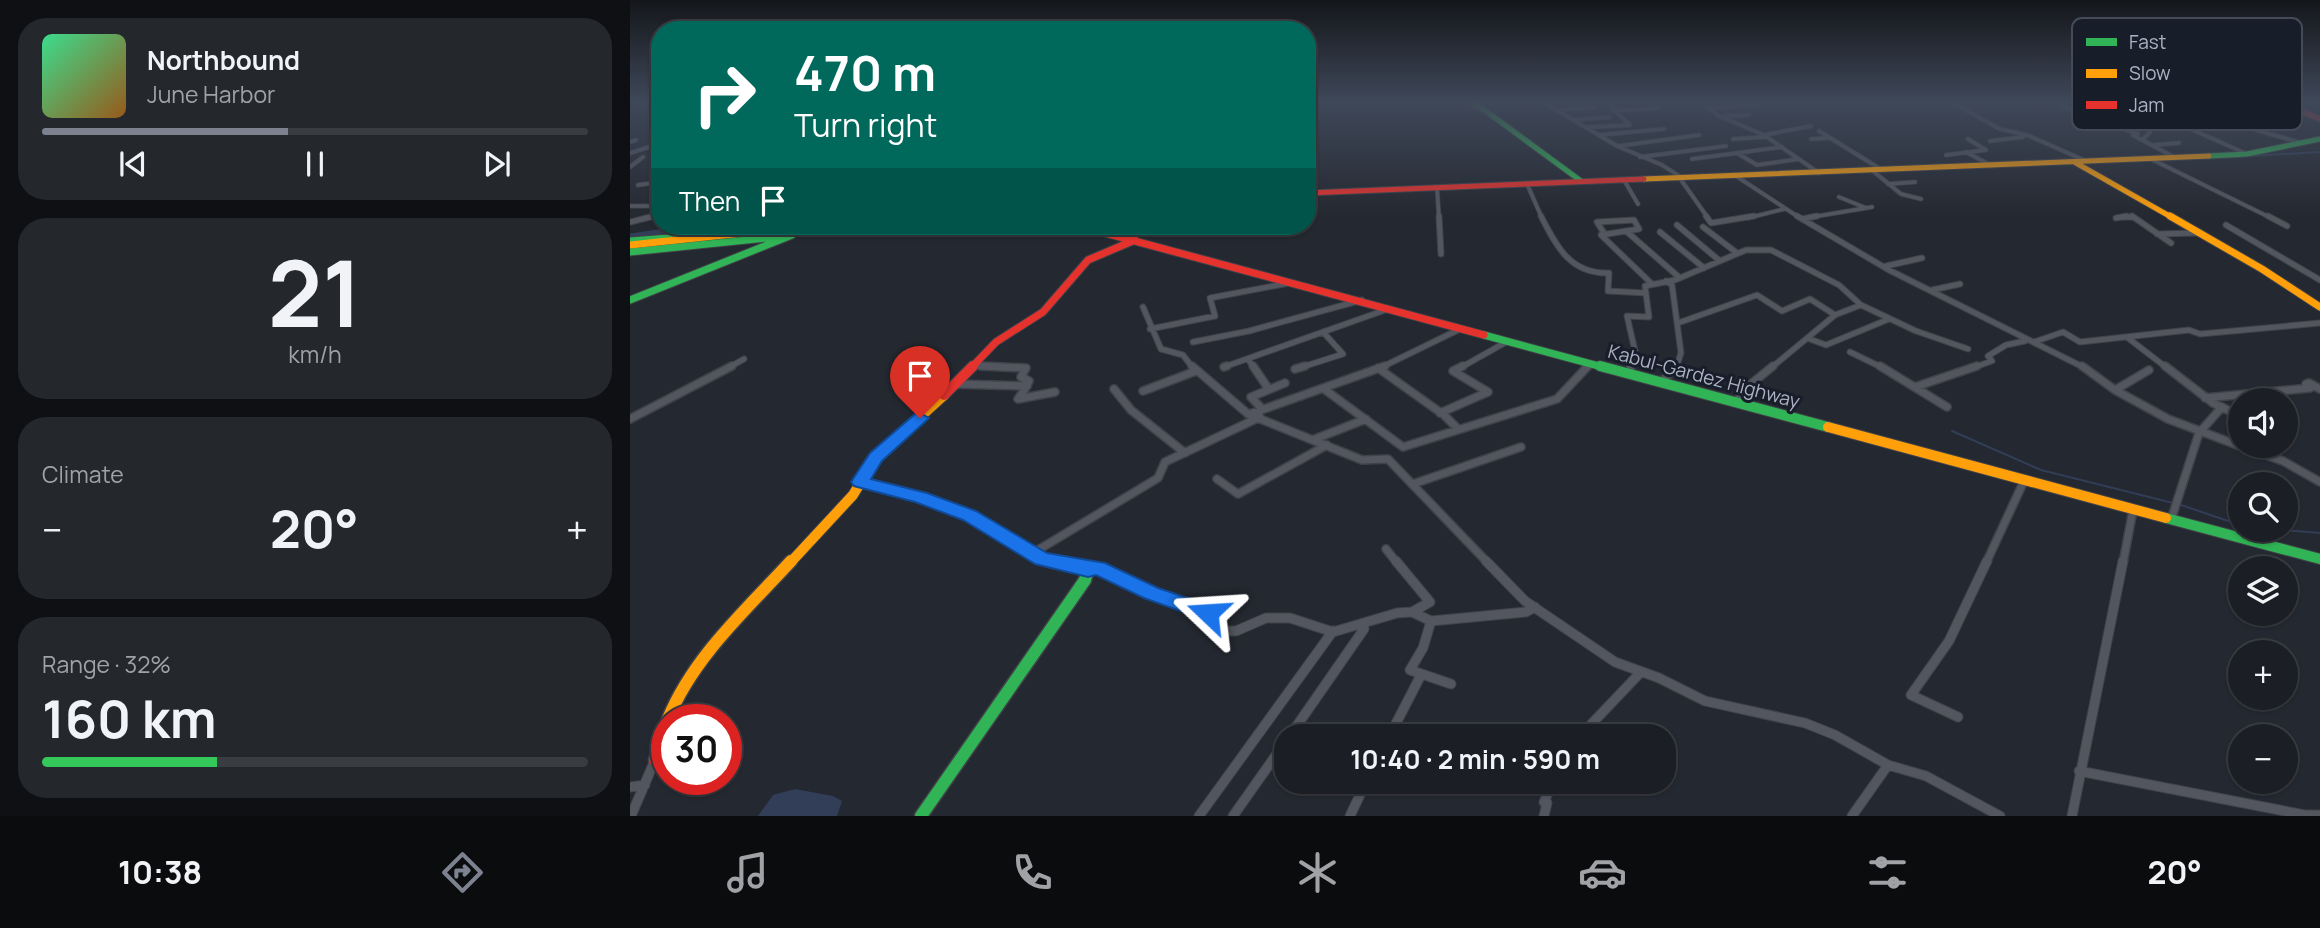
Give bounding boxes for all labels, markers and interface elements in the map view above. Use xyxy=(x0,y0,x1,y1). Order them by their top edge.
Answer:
legend xyxy=(2072,18,2302,130)
text: Fast xyxy=(2129,29,2166,55)
text: 470 m xyxy=(794,39,936,106)
text: Northbound xyxy=(147,42,300,78)
icon: right xyxy=(679,49,770,140)
text: Slow xyxy=(2129,60,2171,86)
text: June Harbor xyxy=(147,78,275,110)
text: Jam xyxy=(2129,92,2164,118)
text: Turn right xyxy=(794,103,937,147)
icon: previous xyxy=(114,145,152,183)
icon: pause xyxy=(296,145,334,183)
icon: next xyxy=(478,145,516,183)
icon: arrive xyxy=(754,182,792,220)
text: Then xyxy=(679,183,740,219)
text: 21 xyxy=(268,230,362,354)
text: km/h xyxy=(288,338,342,370)
street label: Kabul-Gardez Highway xyxy=(1605,338,1803,414)
pin xyxy=(890,346,950,418)
icon: arrive xyxy=(901,357,939,395)
map controls xyxy=(2228,388,2298,794)
button: sound xyxy=(2228,388,2298,458)
text: Climate xyxy=(42,458,124,490)
button: search xyxy=(2228,472,2298,542)
text: 20° xyxy=(270,493,359,564)
text: − xyxy=(42,503,63,555)
text: + xyxy=(566,503,588,555)
button: layers xyxy=(2228,556,2298,626)
position arrow xyxy=(1171,576,1245,650)
button: + xyxy=(2228,640,2298,710)
text: Range · 32% xyxy=(42,648,171,680)
text: 160 km xyxy=(42,683,216,754)
speed limit sign: 30 xyxy=(651,704,742,795)
button: − xyxy=(2228,724,2298,794)
text: 10:40 · 2 min · 590 m xyxy=(1350,741,1600,777)
icon: directions xyxy=(438,848,487,897)
icon: music xyxy=(723,848,772,897)
icon: phone xyxy=(1008,848,1057,897)
icon: climate xyxy=(1293,848,1342,897)
icon: car xyxy=(1578,848,1627,897)
icon: filters xyxy=(1863,848,1912,897)
text: 10:38 xyxy=(118,850,202,894)
text: 20° xyxy=(2147,850,2202,894)

